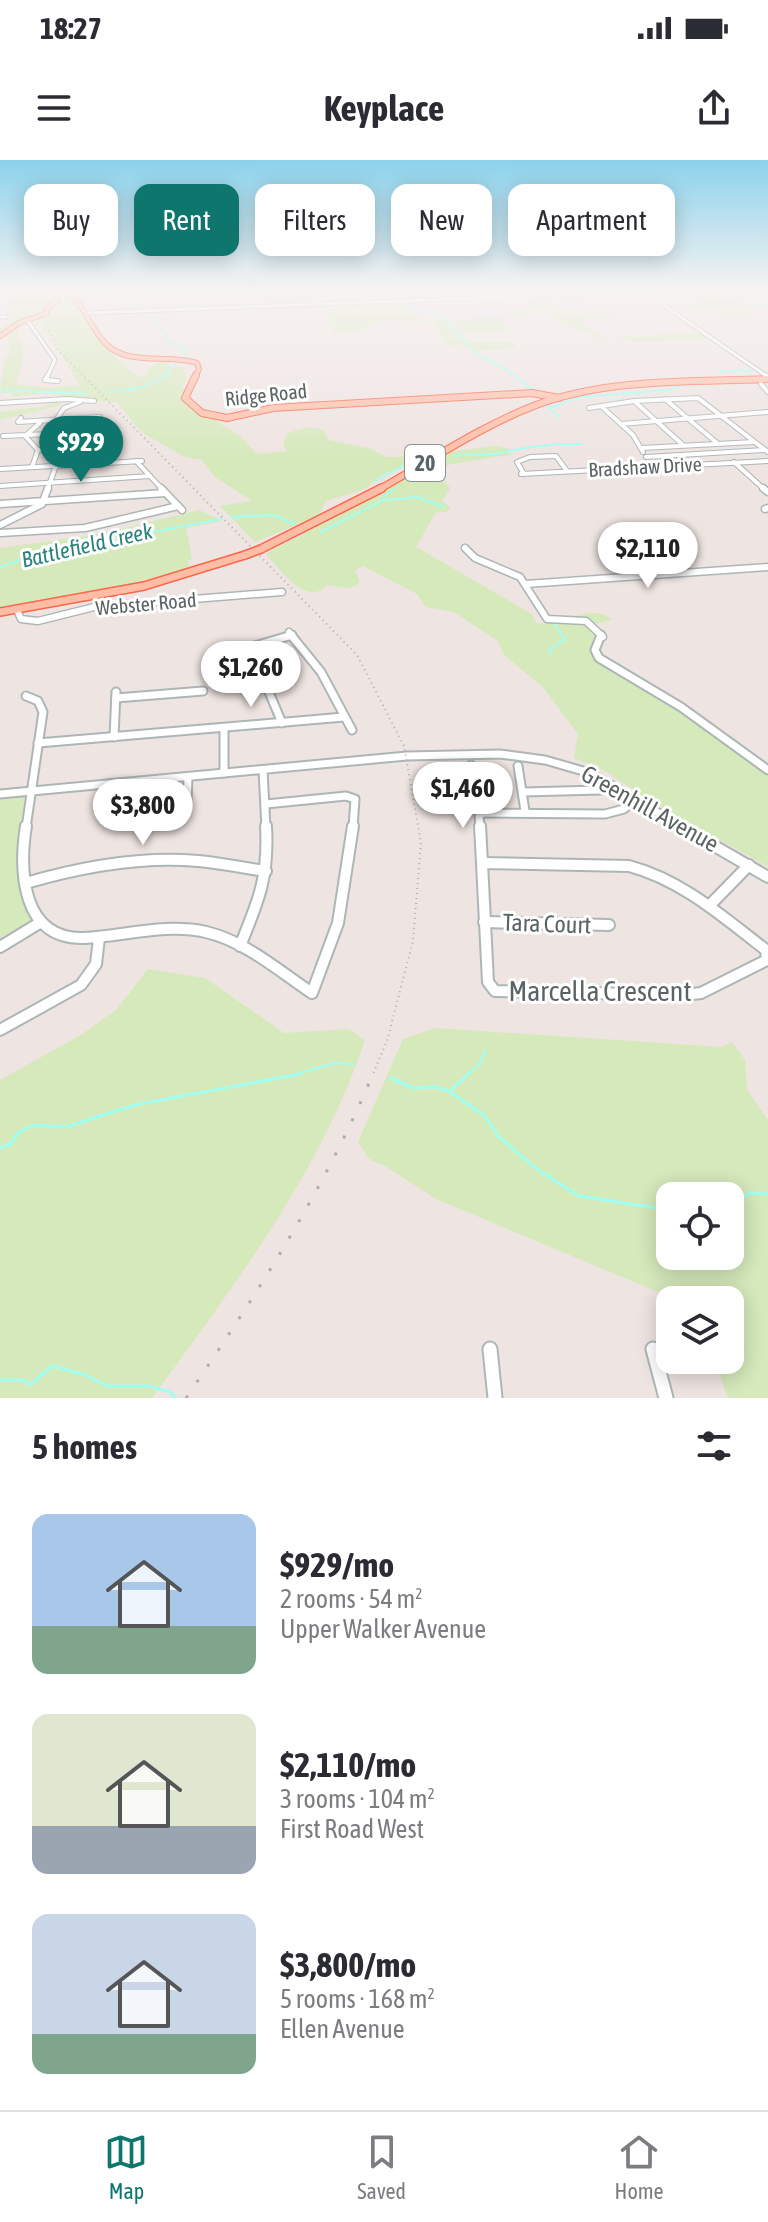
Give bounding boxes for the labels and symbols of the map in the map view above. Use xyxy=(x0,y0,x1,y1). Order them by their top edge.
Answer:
street label: Ridge Road xyxy=(224,379,308,410)
pin: $929 xyxy=(34,416,128,484)
road number: 20 xyxy=(405,445,445,481)
street label: Bradshaw Drive xyxy=(588,452,702,481)
water label: Battlefield Creek xyxy=(19,517,155,573)
pin: $2,110 xyxy=(583,522,713,590)
street label: Webster Road xyxy=(95,588,197,619)
pin: $1,260 xyxy=(186,641,316,709)
street label: Greenhill Avenue xyxy=(577,760,724,857)
pin: $1,460 xyxy=(398,762,528,830)
pin: $3,800 xyxy=(78,779,208,847)
street label: Tara Court xyxy=(502,908,592,939)
street label: Marcella Crescent xyxy=(509,975,691,1007)

